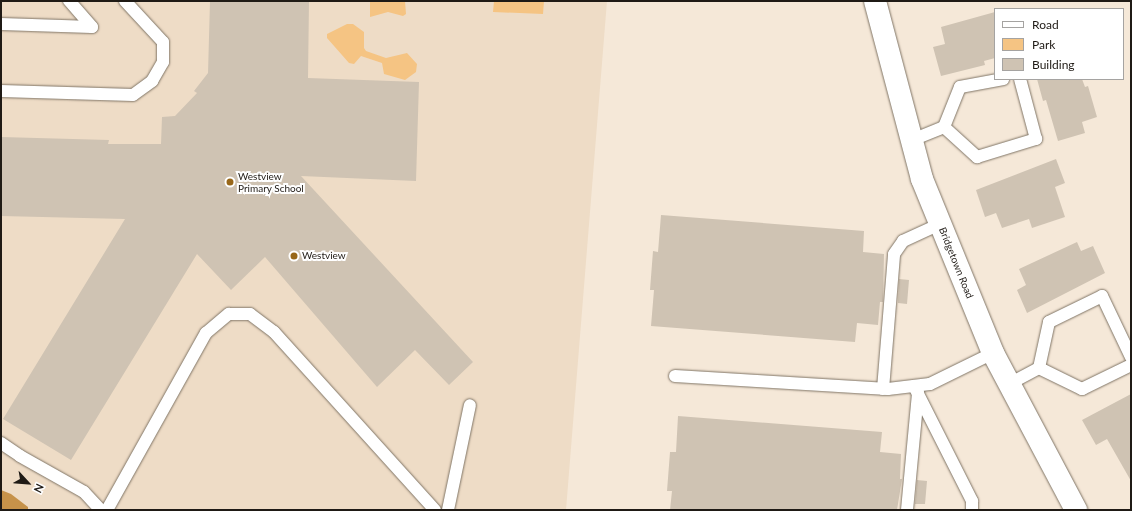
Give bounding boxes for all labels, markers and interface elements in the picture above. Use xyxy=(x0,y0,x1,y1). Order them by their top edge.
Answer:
legend xyxy=(994,8,1124,80)
text: Road xyxy=(1032,17,1059,32)
text: Park xyxy=(1032,37,1055,52)
text: Building xyxy=(1032,57,1075,72)
place label: Westview Primary School xyxy=(238,170,304,194)
marker: Westview Primary School xyxy=(225,177,235,187)
street label: Bridgetown Road xyxy=(936,226,976,300)
place label: Westview xyxy=(302,250,346,262)
marker: Westview xyxy=(289,251,299,261)
north arrow xyxy=(8,463,48,503)
text: N xyxy=(32,482,47,495)

